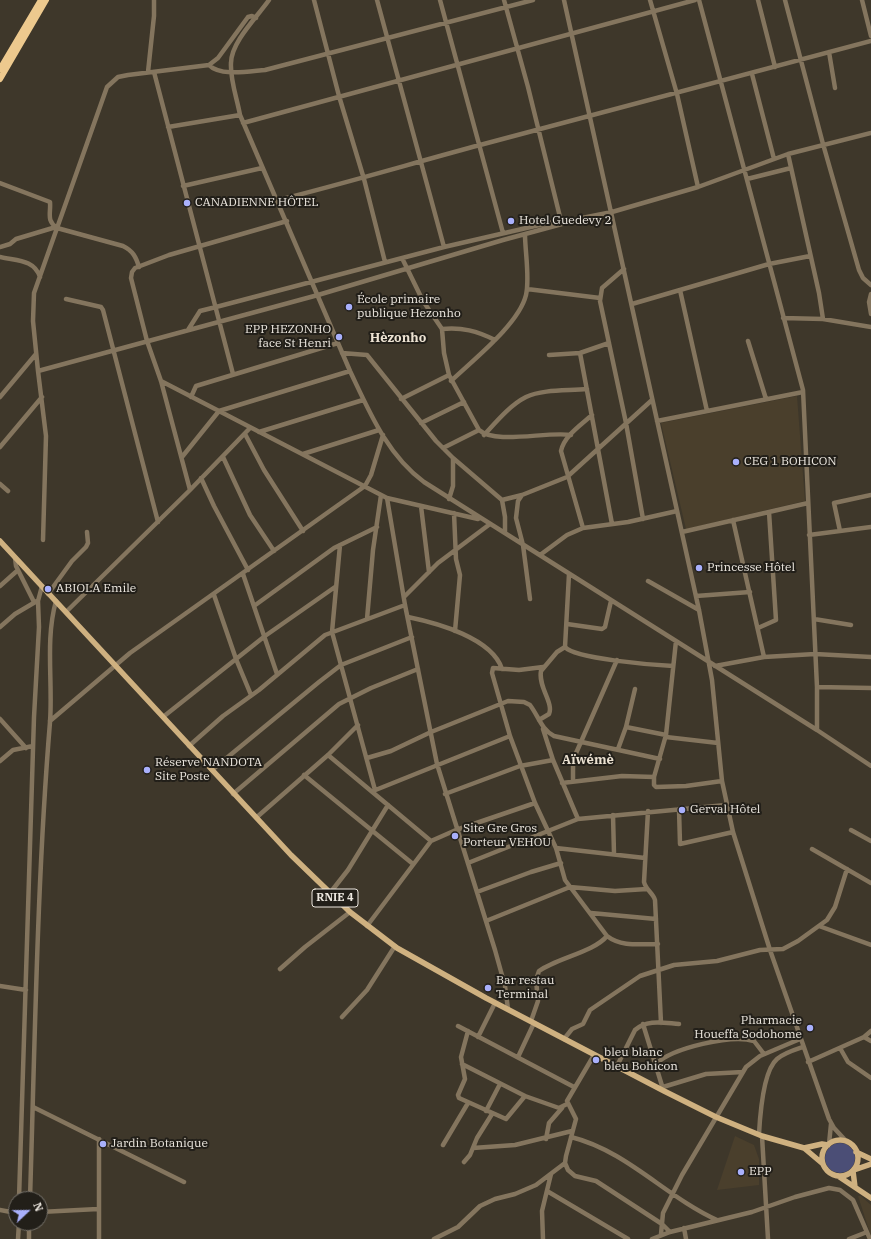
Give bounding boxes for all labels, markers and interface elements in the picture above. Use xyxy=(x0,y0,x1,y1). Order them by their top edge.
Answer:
place label: CANADIENNE HÔTEL xyxy=(195,196,318,210)
marker: CANADIENNE HÔTEL xyxy=(182,198,192,208)
place label: Hotel Guedevy 2 xyxy=(519,214,612,228)
marker: Hotel Guedevy 2 xyxy=(506,216,516,226)
place label: École primaire publique Hezonho xyxy=(357,293,461,321)
marker: École primaire publique Hezonho xyxy=(344,302,354,312)
place label: EPP HEZONHO face St Henri xyxy=(245,323,331,351)
district label: Hèzonho xyxy=(370,330,426,346)
marker: EPP HEZONHO face St Henri xyxy=(334,332,344,342)
place label: CEG 1 BOHICON xyxy=(744,455,837,469)
marker: CEG 1 BOHICON xyxy=(731,457,741,467)
place label: Princesse Hôtel xyxy=(707,561,795,575)
marker: Princesse Hôtel xyxy=(694,563,704,573)
place label: ABIOLA Emile xyxy=(56,582,136,596)
marker: ABIOLA Emile xyxy=(43,584,53,594)
district label: Aïwémè xyxy=(562,752,614,768)
place label: Réserve NANDOTA Site Poste xyxy=(155,756,262,784)
marker: Réserve NANDOTA Site Poste xyxy=(142,765,152,775)
place label: Gerval Hôtel xyxy=(690,803,760,817)
marker: Gerval Hôtel xyxy=(677,805,687,815)
place label: Site Gre Gros Porteur VEHOU xyxy=(463,822,551,850)
marker: Site Gre Gros Porteur VEHOU xyxy=(450,831,460,841)
road number: RNIE 4 xyxy=(312,889,358,907)
place label: Bar restau Terminal xyxy=(496,974,554,1002)
marker: Bar restau Terminal xyxy=(483,983,493,993)
place label: Pharmacie Houeffa Sodohome xyxy=(694,1014,802,1042)
marker: Pharmacie Houeffa Sodohome xyxy=(805,1023,815,1033)
place label: bleu blanc bleu Bohicon xyxy=(604,1046,678,1074)
marker: bleu blanc bleu Bohicon xyxy=(591,1055,601,1065)
place label: Jardin Botanique xyxy=(111,1137,208,1151)
marker: Jardin Botanique xyxy=(98,1139,108,1149)
place label: EPP xyxy=(749,1165,772,1179)
marker: EPP xyxy=(736,1167,746,1177)
north arrow xyxy=(8,1191,48,1231)
text: N xyxy=(30,1200,46,1214)

